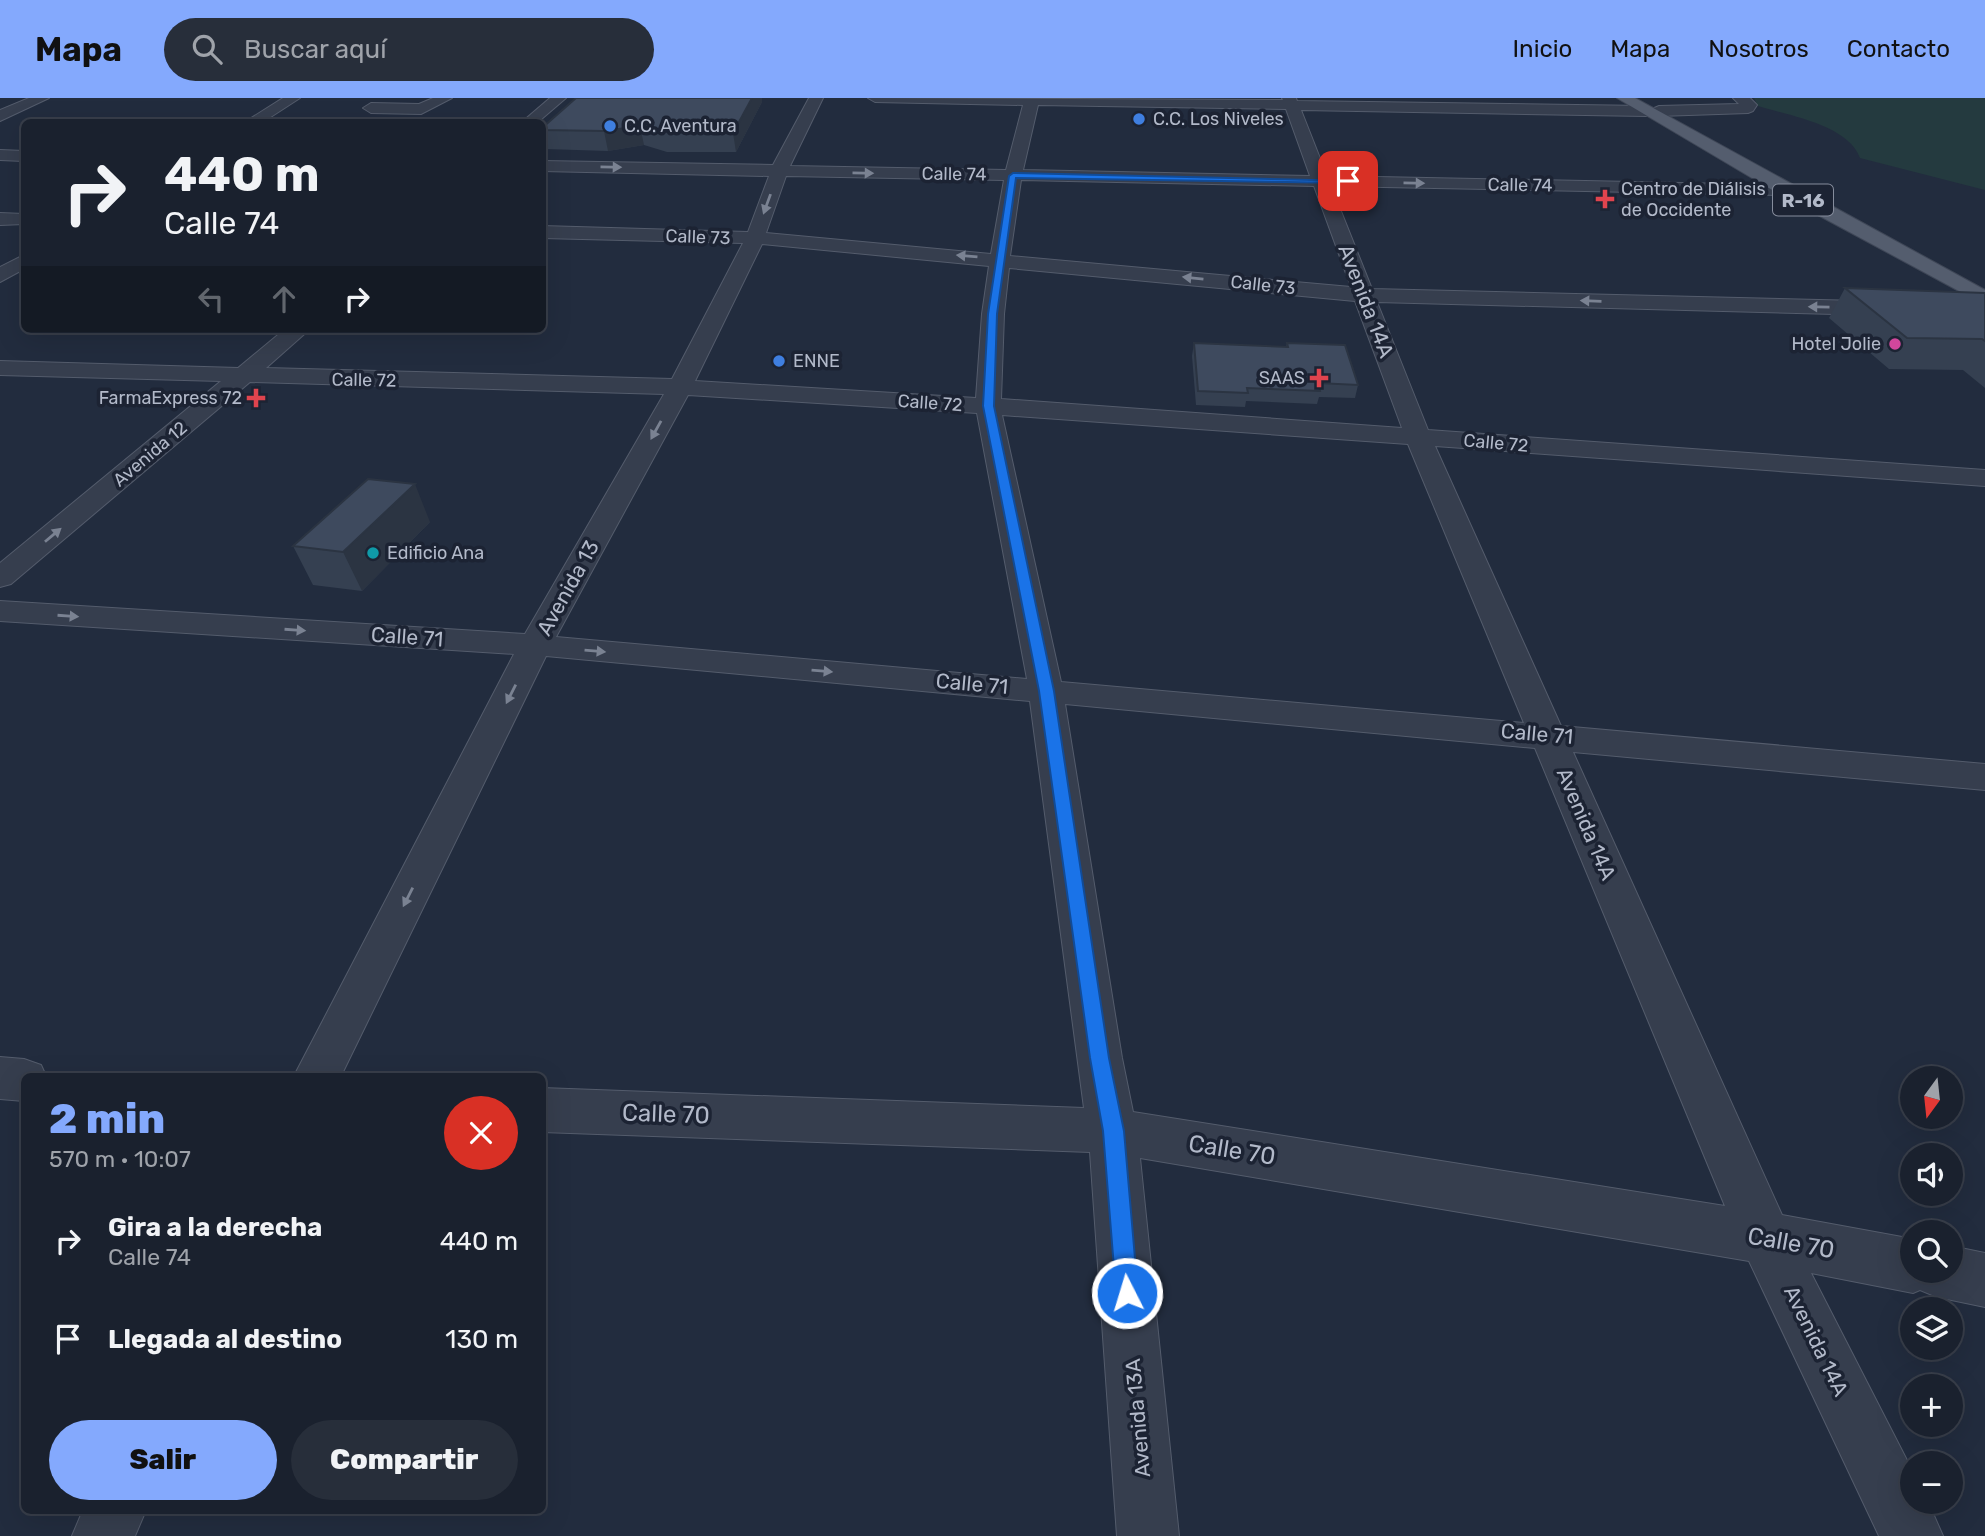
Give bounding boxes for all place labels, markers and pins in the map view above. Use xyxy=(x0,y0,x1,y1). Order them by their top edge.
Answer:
place label: C.C. Los Niveles xyxy=(1153,108,1284,130)
marker: C.C. Los Niveles xyxy=(1131,111,1147,127)
place label: C.C. Aventura xyxy=(624,115,737,137)
marker: C.C. Aventura xyxy=(602,118,618,134)
pin xyxy=(1318,151,1378,211)
place label: Centro de Diálisis de Occidente xyxy=(1621,178,1766,221)
marker: Centro de Diálisis de Occidente xyxy=(1595,189,1615,209)
place label: Hotel Jolie xyxy=(1791,333,1881,355)
marker: Hotel Jolie xyxy=(1887,336,1903,352)
place label: ENNE xyxy=(793,350,840,372)
marker: ENNE xyxy=(771,353,787,369)
place label: SAAS xyxy=(1259,367,1305,389)
marker: SAAS xyxy=(1311,370,1327,386)
place label: FarmaExpress 72 xyxy=(99,387,242,409)
marker: FarmaExpress 72 xyxy=(248,390,264,406)
place label: Edificio Ana xyxy=(387,542,484,564)
marker: Edificio Ana xyxy=(365,545,381,561)

